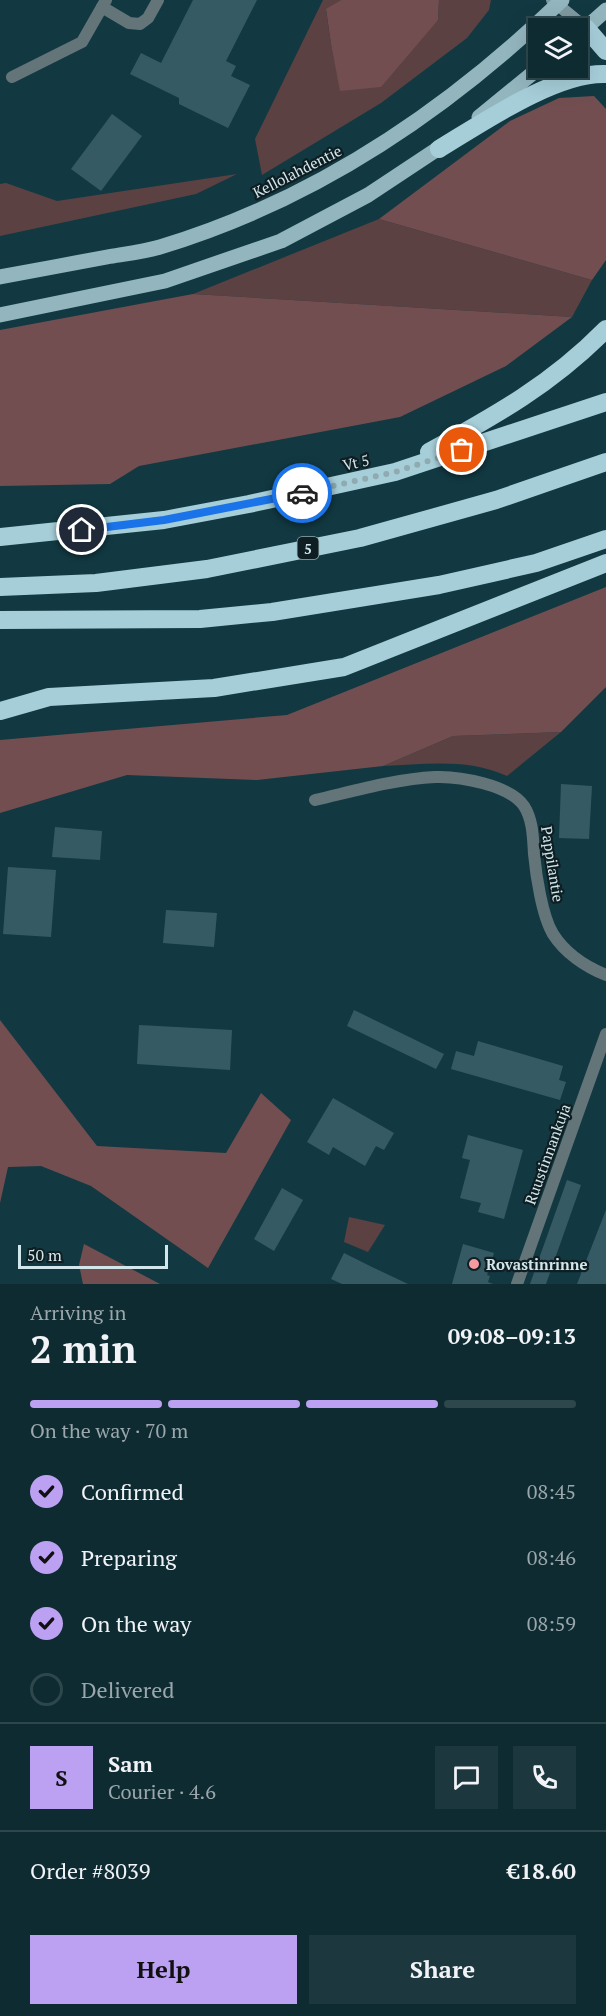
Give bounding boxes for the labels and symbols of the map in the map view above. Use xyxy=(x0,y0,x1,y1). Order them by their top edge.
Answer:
street label: Kellolahdentie xyxy=(249,140,345,202)
pin xyxy=(436,424,487,475)
street label: Vt 5 xyxy=(341,449,371,475)
courier xyxy=(272,463,332,523)
pin xyxy=(56,504,107,555)
road number: 5 xyxy=(298,537,318,559)
street label: Pappilantie xyxy=(537,825,569,903)
street label: Ruustinnankuja xyxy=(519,1100,575,1207)
scale bar xyxy=(18,1242,168,1270)
place label: Rovastinrinne xyxy=(486,1254,587,1274)
marker: Rovastinrinne xyxy=(467,1257,481,1271)

